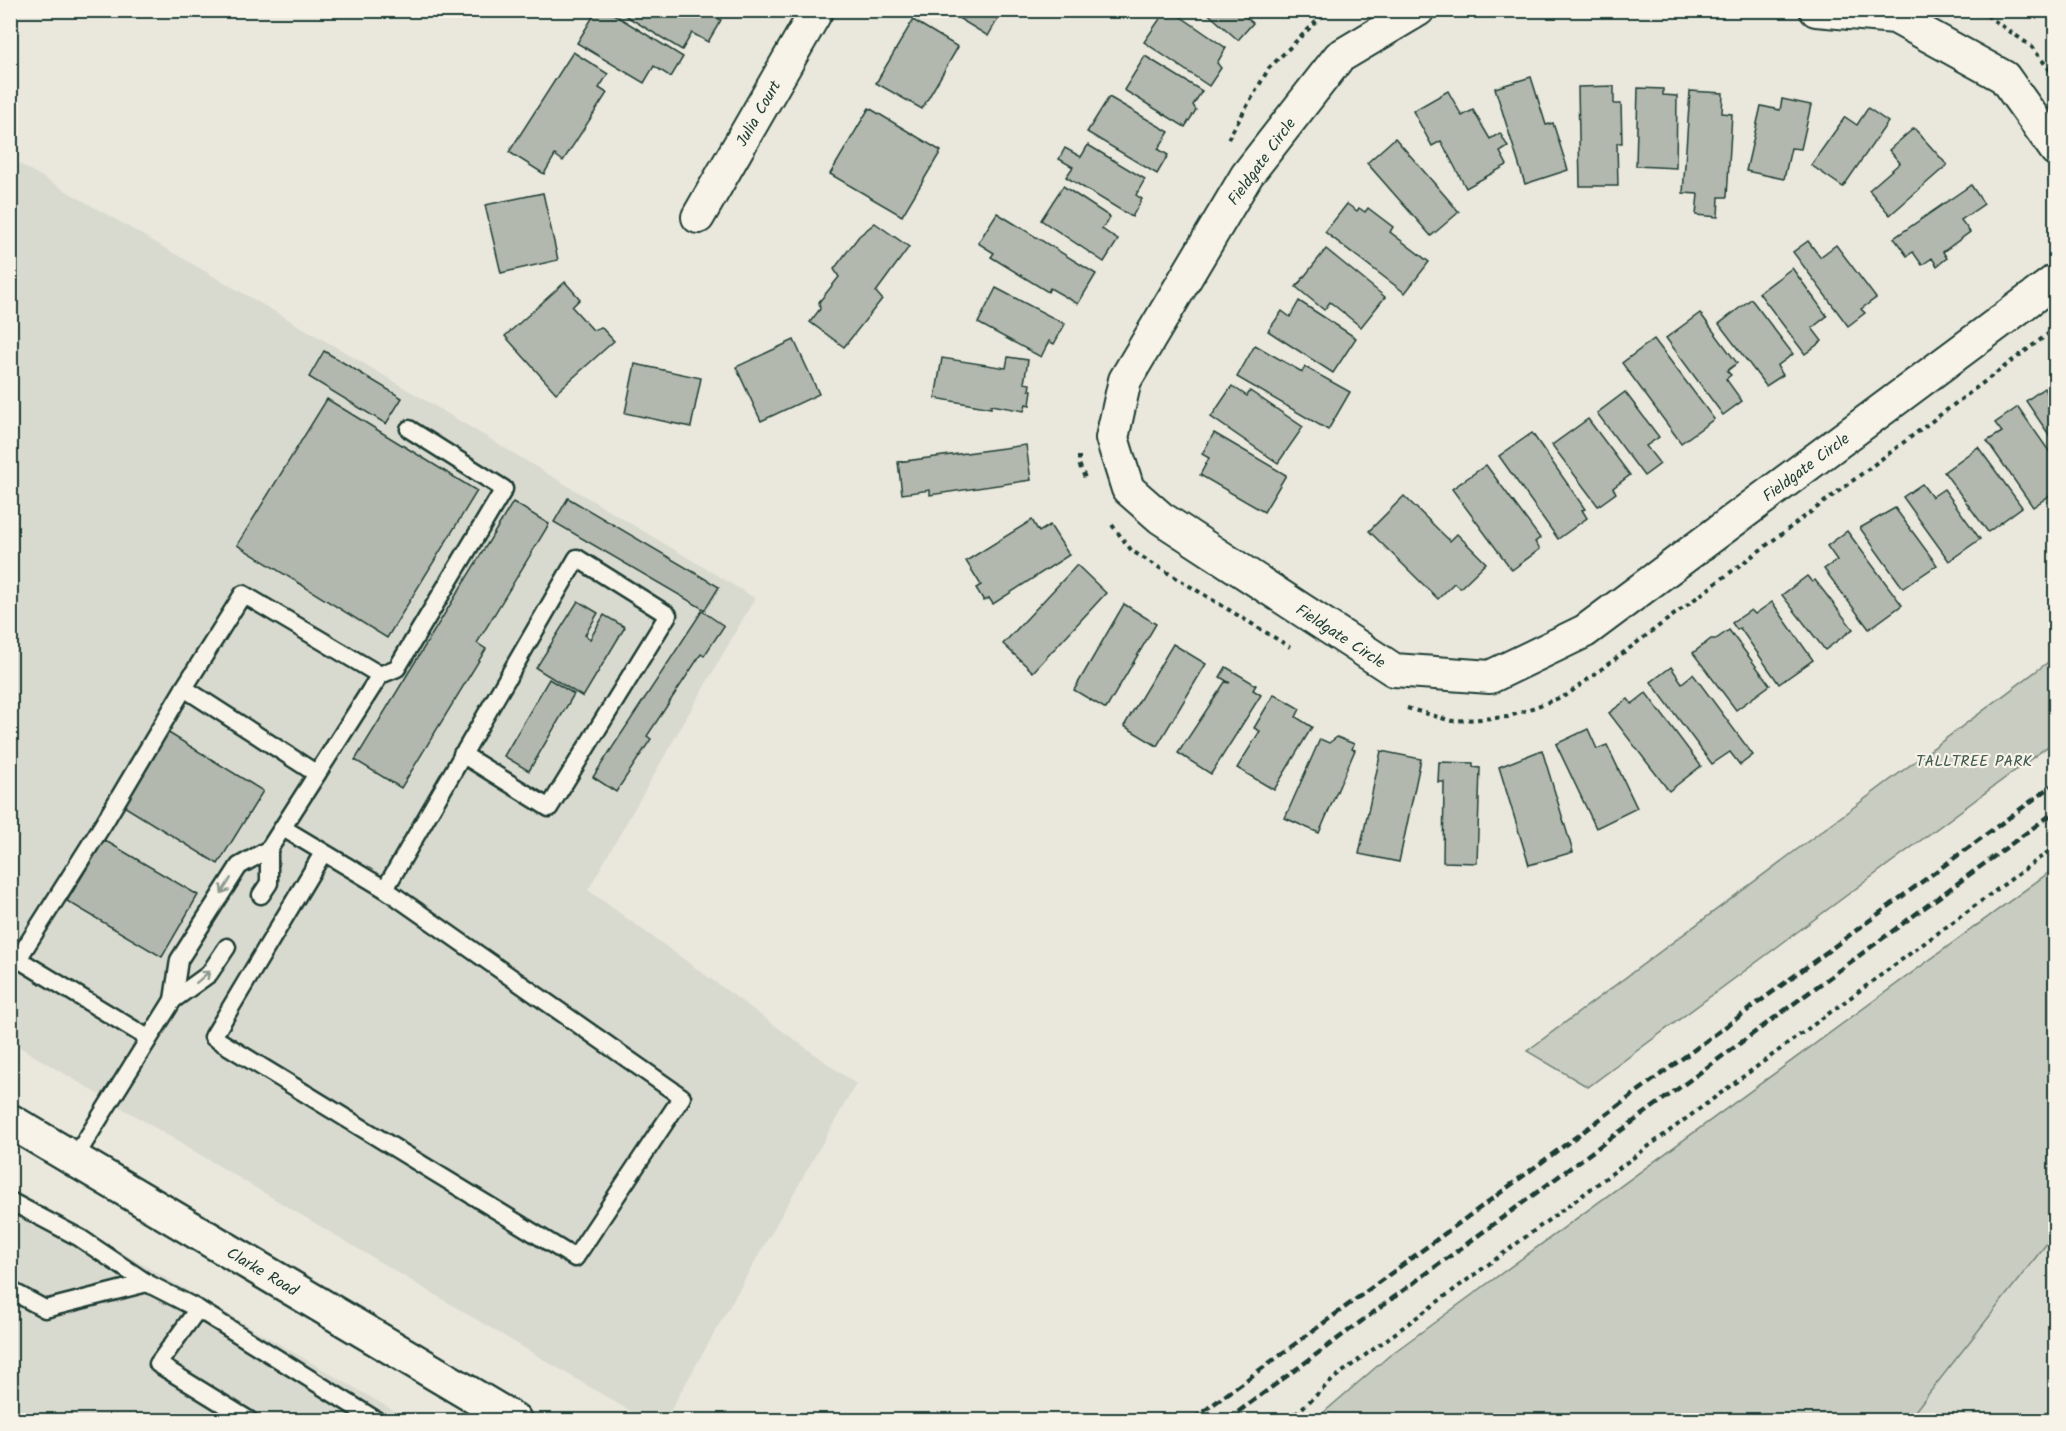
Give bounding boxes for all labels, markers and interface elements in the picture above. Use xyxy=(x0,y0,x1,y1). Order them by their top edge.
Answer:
street label: Julia Court xyxy=(730,75,789,152)
street label: Fieldgate Circle xyxy=(1222,113,1303,211)
street label: Fieldgate Circle xyxy=(1758,427,1855,509)
street label: Fieldgate Circle xyxy=(1290,598,1390,675)
park label: TALLTREE PARK xyxy=(1916,749,2033,774)
one-way arrow xyxy=(220,877,233,894)
one-way arrow xyxy=(196,970,211,984)
street label: Clarke Road xyxy=(221,1241,304,1304)

